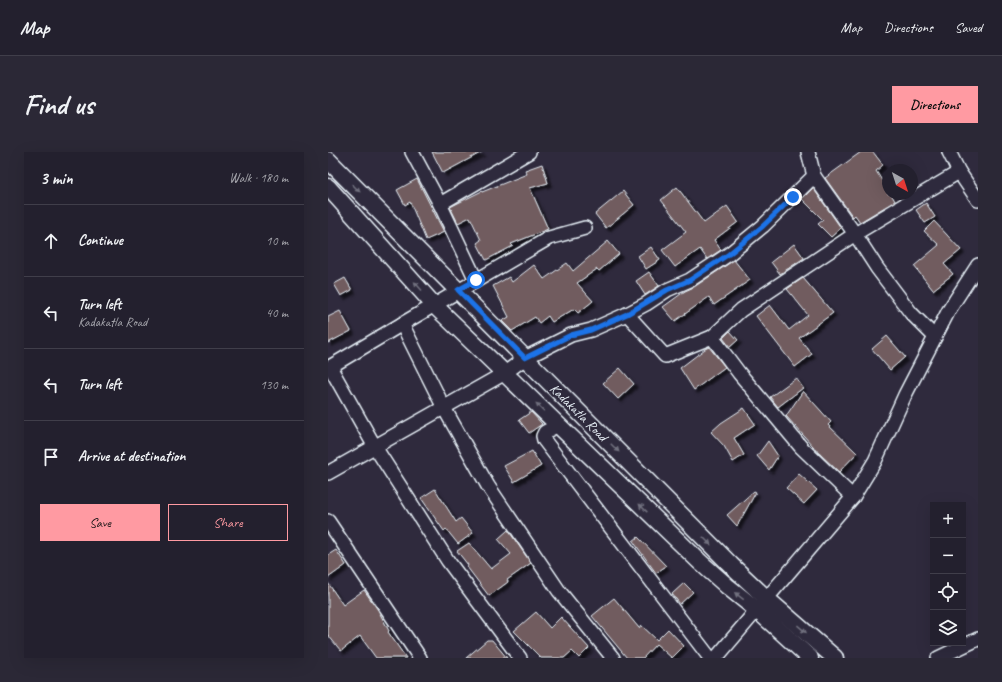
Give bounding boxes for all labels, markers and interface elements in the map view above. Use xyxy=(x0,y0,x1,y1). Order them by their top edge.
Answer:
text: Map xyxy=(20,16,50,40)
text: Map xyxy=(841,19,862,36)
text: Directions xyxy=(884,19,933,36)
text: Saved xyxy=(955,19,982,36)
button: Directions xyxy=(892,86,978,123)
text: Find us xyxy=(24,87,94,122)
north arrow xyxy=(882,164,918,200)
text: 3 min xyxy=(40,168,73,189)
text: Walk · 180 m xyxy=(229,170,288,186)
one-way arrow xyxy=(351,183,360,192)
route end xyxy=(784,188,802,206)
icon: ahead xyxy=(40,230,62,252)
text: Continue xyxy=(78,231,123,250)
text: 10 m xyxy=(266,233,288,249)
route start xyxy=(467,271,485,289)
one-way arrow xyxy=(413,281,422,292)
text: Turn left xyxy=(78,295,121,314)
icon: left xyxy=(40,302,62,324)
text: 40 m xyxy=(266,305,288,321)
text: Kadakatla Road xyxy=(78,314,147,330)
icon: left xyxy=(40,374,62,396)
text: Turn left xyxy=(78,375,121,394)
text: 130 m xyxy=(260,377,288,393)
street label: Kadakatla Road xyxy=(546,380,613,446)
one-way arrow xyxy=(535,403,545,412)
one-way arrow xyxy=(610,443,620,453)
icon: arrive xyxy=(40,446,62,468)
text: Arrive at destination xyxy=(78,447,185,466)
map controls xyxy=(930,502,966,646)
button: + xyxy=(930,502,966,538)
one-way arrow xyxy=(638,503,648,513)
button: Save xyxy=(40,504,160,541)
button: Share xyxy=(168,504,288,541)
one-way arrow xyxy=(702,536,712,546)
button: − xyxy=(930,538,966,574)
button: locate xyxy=(930,574,966,610)
one-way arrow xyxy=(733,591,744,600)
button: layers xyxy=(930,610,966,646)
one-way arrow xyxy=(797,624,808,633)

